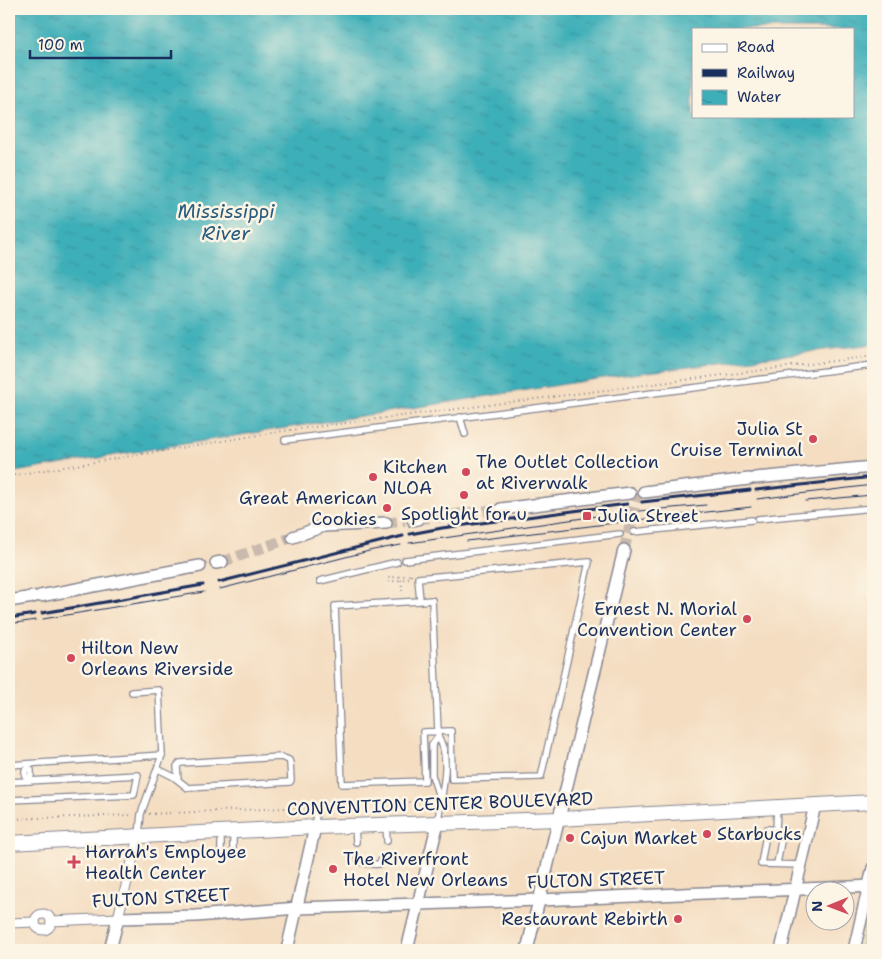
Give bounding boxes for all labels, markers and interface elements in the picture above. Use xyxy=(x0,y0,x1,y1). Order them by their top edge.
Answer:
scale bar xyxy=(30,28,171,60)
legend xyxy=(692,28,854,118)
text: 100 m xyxy=(38,35,83,55)
text: Road xyxy=(737,37,775,57)
text: Railway xyxy=(737,63,795,83)
text: Water xyxy=(737,87,781,107)
water label: Mississippi River xyxy=(177,199,275,246)
place label: Julia St Cruise Terminal xyxy=(670,417,804,462)
marker: Julia St Cruise Terminal xyxy=(807,433,819,445)
place label: The Outlet Collection at Riverwalk xyxy=(476,450,659,495)
place label: Kitchen NLOA xyxy=(383,455,447,500)
marker: The Outlet Collection at Riverwalk xyxy=(460,466,472,478)
marker: Kitchen NLOA xyxy=(367,471,379,483)
place label: Great American Cookies xyxy=(239,486,377,531)
marker: Spotlight for u xyxy=(458,489,470,501)
marker: Great American Cookies xyxy=(381,502,393,514)
place label: Spotlight for u xyxy=(401,502,527,526)
place label: Julia Street xyxy=(597,504,699,528)
marker: Julia Street xyxy=(581,510,593,522)
place label: Ernest N. Morial Convention Center xyxy=(577,597,738,642)
marker: Ernest N. Morial Convention Center xyxy=(741,613,753,625)
place label: Hilton New Orleans Riverside xyxy=(81,636,233,681)
marker: Hilton New Orleans Riverside xyxy=(65,652,77,664)
street label: CONVENTION CENTER BOULEVARD xyxy=(286,787,594,821)
place label: Starbucks xyxy=(717,822,802,846)
place label: Cajun Market xyxy=(580,826,698,850)
marker: Starbucks xyxy=(701,828,713,840)
marker: Cajun Market xyxy=(564,832,576,844)
place label: Harrah's Employee Health Center xyxy=(85,840,247,885)
place label: The Riverfront Hotel New Orleans xyxy=(343,847,508,892)
marker: Harrah's Employee Health Center xyxy=(67,855,81,869)
marker: The Riverfront Hotel New Orleans xyxy=(327,863,339,875)
street label: FULTON STREET xyxy=(527,866,665,894)
street label: FULTON STREET xyxy=(91,882,231,914)
north arrow xyxy=(804,882,854,932)
text: N xyxy=(808,901,826,912)
place label: Restaurant Rebirth xyxy=(502,907,668,931)
marker: Restaurant Rebirth xyxy=(672,913,684,925)

